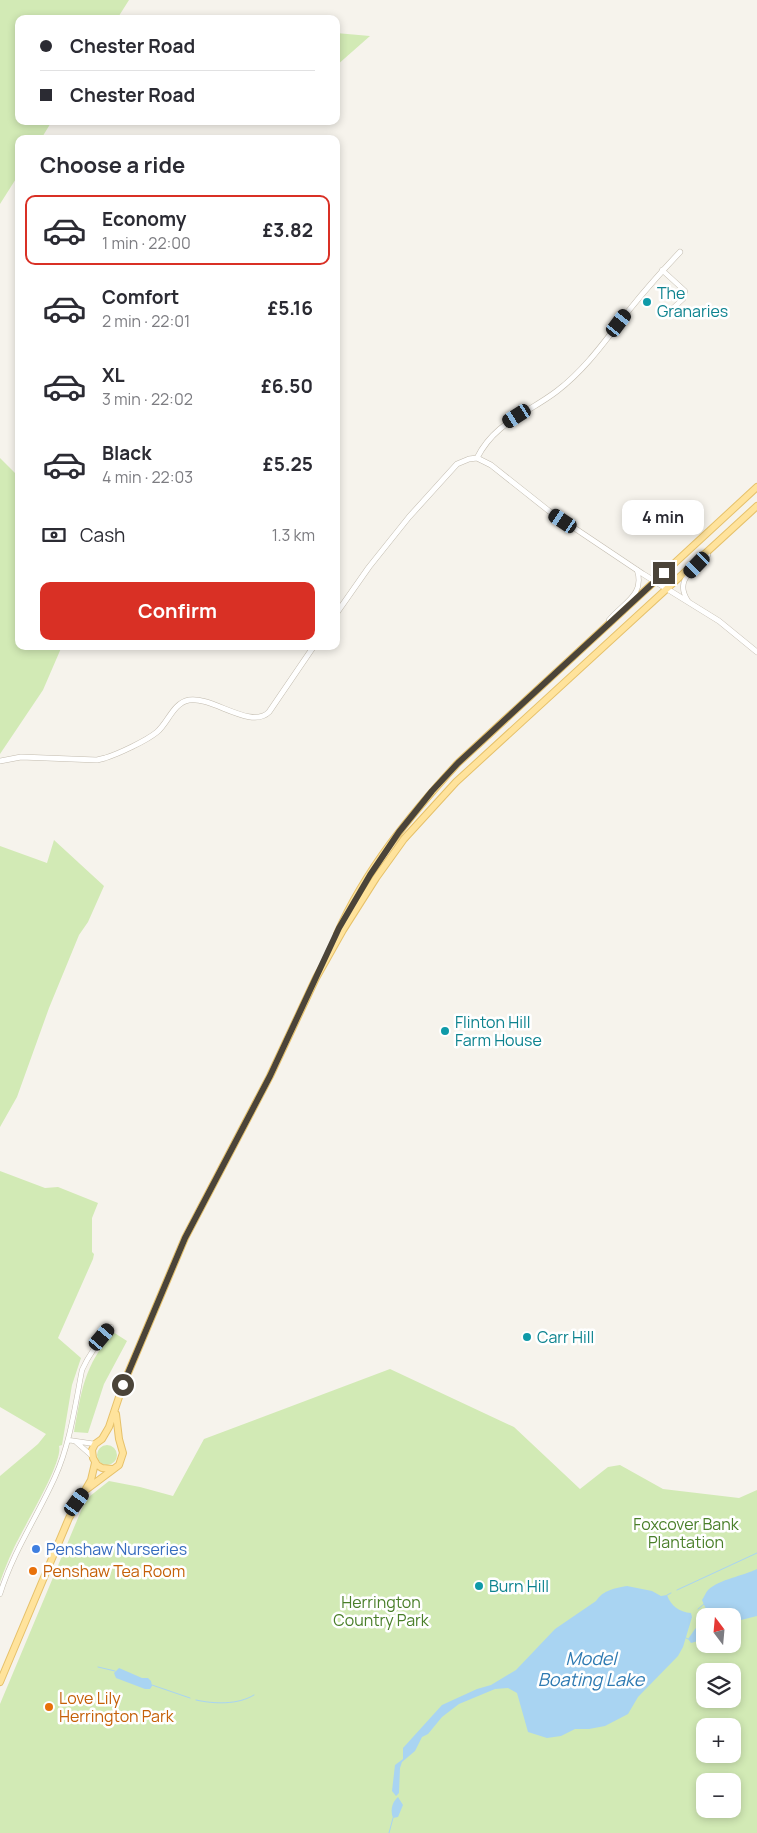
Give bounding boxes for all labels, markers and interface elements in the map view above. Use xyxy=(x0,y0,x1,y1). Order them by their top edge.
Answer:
text: Chester Road xyxy=(70,33,195,59)
text: Chester Road xyxy=(70,82,195,108)
text: Choose a ride xyxy=(40,150,185,180)
text: Economy xyxy=(102,206,186,232)
icon: car xyxy=(42,208,87,253)
text: £3.82 xyxy=(262,217,313,243)
text: 1 min · 22:00 xyxy=(102,232,191,254)
place label: The Granaries xyxy=(657,282,728,322)
text: Comfort xyxy=(102,284,179,310)
icon: car xyxy=(42,286,87,331)
text: £5.16 xyxy=(267,295,313,321)
marker: The Granaries xyxy=(641,296,653,308)
car xyxy=(603,307,634,339)
text: 2 min · 22:01 xyxy=(102,310,190,332)
text: XL xyxy=(102,362,125,388)
icon: car xyxy=(42,364,87,409)
text: £6.50 xyxy=(261,373,313,399)
text: 3 min · 22:02 xyxy=(102,388,193,410)
car xyxy=(500,402,533,430)
text: Black xyxy=(102,440,151,466)
icon: car xyxy=(42,442,87,487)
text: £5.25 xyxy=(263,451,313,477)
text: 4 min · 22:03 xyxy=(102,466,193,488)
callout: 4 min xyxy=(623,500,705,536)
car xyxy=(546,506,579,536)
text: 4 min xyxy=(642,506,684,528)
icon: cash xyxy=(40,521,68,549)
text: Cash xyxy=(80,522,125,548)
text: 1.3 km xyxy=(272,524,315,546)
car xyxy=(681,549,712,581)
route end xyxy=(653,562,675,584)
button: Confirm xyxy=(40,582,315,640)
place label: Flinton Hill Farm House xyxy=(455,1011,542,1051)
marker: Flinton Hill Farm House xyxy=(439,1025,451,1037)
car xyxy=(86,1321,117,1353)
place label: Carr Hill xyxy=(537,1326,594,1348)
marker: Carr Hill xyxy=(521,1331,533,1343)
route start xyxy=(112,1374,134,1396)
car xyxy=(62,1485,91,1519)
park label: Foxcover Bank Plantation xyxy=(633,1513,740,1553)
place label: Penshaw Nurseries xyxy=(46,1538,187,1560)
marker: Penshaw Nurseries xyxy=(30,1543,42,1555)
place label: Penshaw Tea Room xyxy=(43,1560,185,1582)
marker: Penshaw Tea Room xyxy=(27,1565,39,1577)
place label: Burn Hill xyxy=(489,1575,549,1597)
marker: Burn Hill xyxy=(473,1580,485,1592)
park label: Herrington Country Park xyxy=(333,1591,430,1631)
north arrow xyxy=(696,1608,741,1652)
map controls xyxy=(696,1608,741,1818)
water label: Model Boating Lake xyxy=(538,1646,646,1691)
button: layers xyxy=(696,1663,741,1708)
place label: Love Lily Herrington Park xyxy=(59,1687,175,1727)
marker: Love Lily Herrington Park xyxy=(43,1701,55,1713)
button: + xyxy=(696,1718,741,1763)
button: − xyxy=(696,1773,741,1818)

